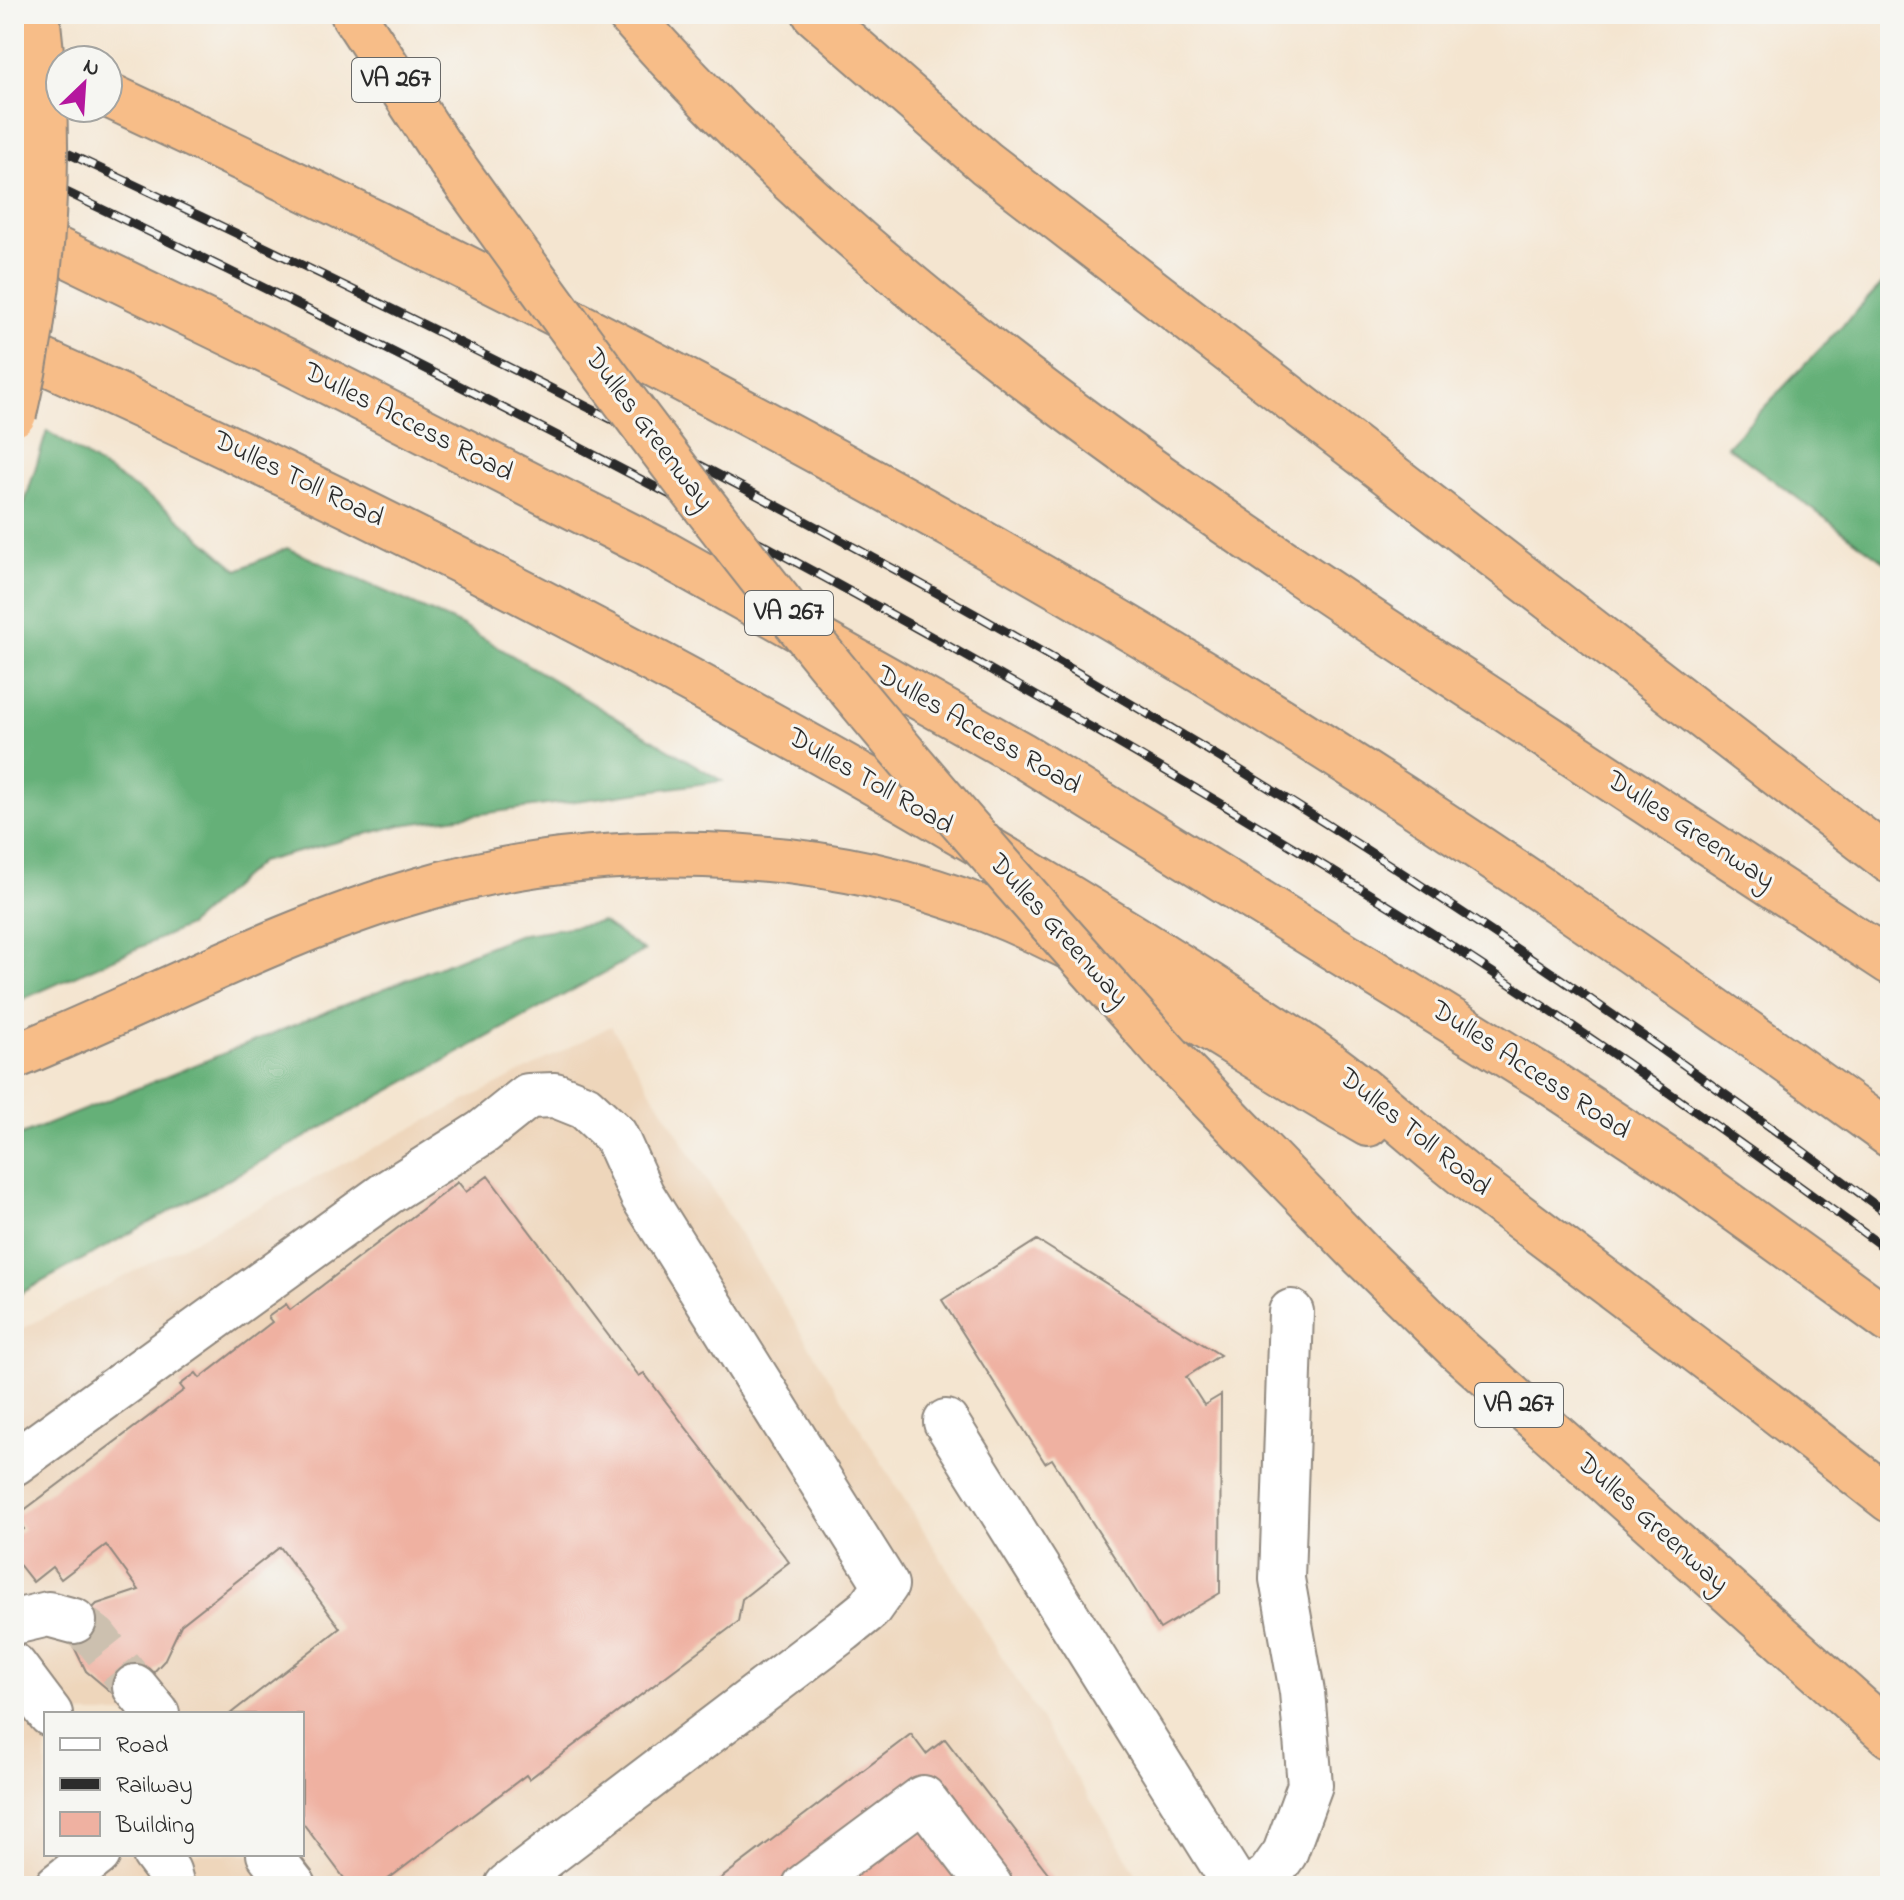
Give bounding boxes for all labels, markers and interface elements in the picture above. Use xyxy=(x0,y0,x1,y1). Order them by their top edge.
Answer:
north arrow xyxy=(44,44,124,124)
text: N xyxy=(78,51,105,86)
road number: VA 267 xyxy=(352,58,440,102)
street label: Dulles Greenway xyxy=(573,339,723,520)
street label: Dulles Access Road xyxy=(295,352,520,494)
street label: Dulles Toll Road xyxy=(205,420,391,539)
road number: VA 267 xyxy=(745,591,833,635)
street label: Dulles Access Road xyxy=(867,655,1088,807)
street label: Dulles Toll Road xyxy=(778,717,961,846)
street label: Dulles Greenway xyxy=(1597,760,1782,901)
street label: Dulles Greenway xyxy=(977,845,1138,1017)
street label: Dulles Access Road xyxy=(1421,990,1638,1151)
street label: Dulles Toll Road xyxy=(1328,1058,1499,1208)
road number: VA 267 xyxy=(1475,1383,1563,1427)
street label: Dulles Greenway xyxy=(1566,1443,1738,1604)
legend xyxy=(44,1712,304,1856)
text: Road xyxy=(116,1729,169,1764)
text: Railway xyxy=(116,1769,193,1805)
text: Building xyxy=(115,1809,195,1844)

